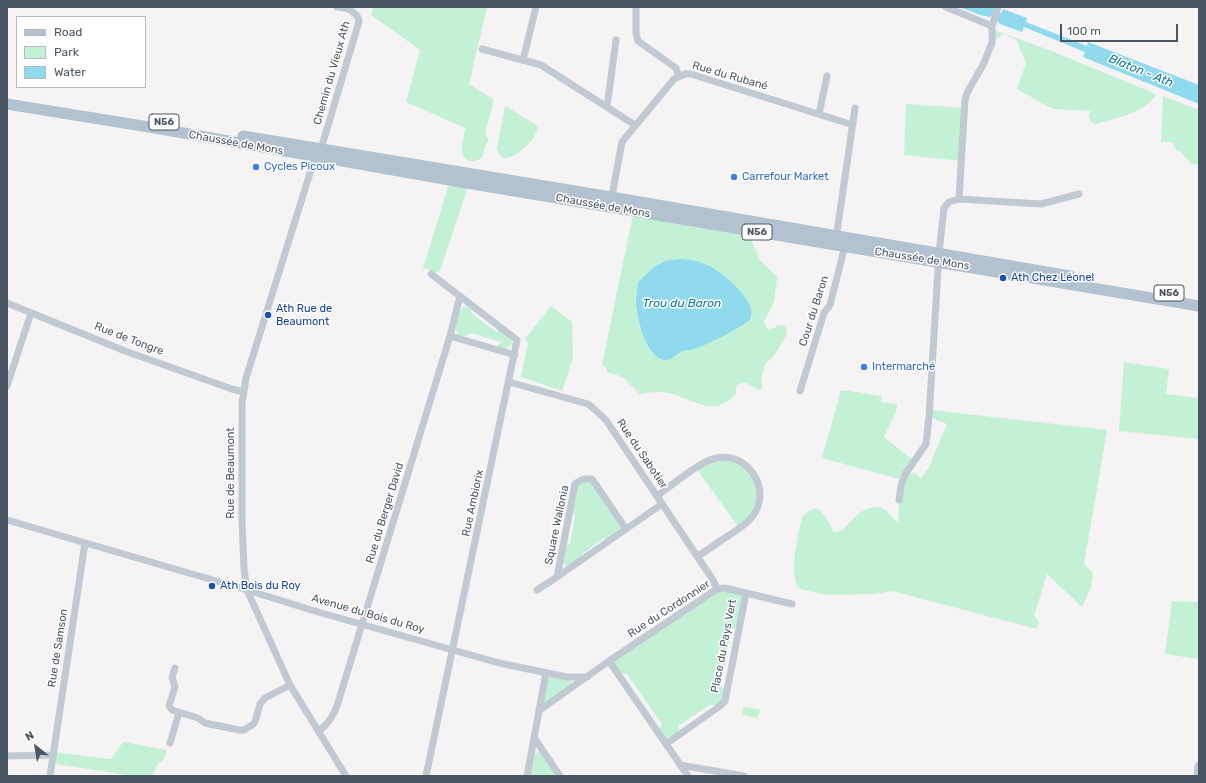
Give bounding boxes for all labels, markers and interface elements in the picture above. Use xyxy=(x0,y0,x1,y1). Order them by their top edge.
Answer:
legend xyxy=(16,16,146,88)
scale bar xyxy=(1062,16,1180,42)
street label: Chemin du Vieux Ath xyxy=(311,20,353,126)
text: 100 m xyxy=(1067,24,1101,38)
text: Road xyxy=(54,25,82,39)
text: Park xyxy=(54,45,79,59)
water label: Blaton - Ath xyxy=(1107,52,1175,90)
street label: Rue du Rubané xyxy=(691,59,769,93)
text: Water xyxy=(54,65,86,79)
road number: N56 xyxy=(149,114,179,130)
street label: Chaussée de Mons xyxy=(188,128,284,158)
place label: Cycles Picoux xyxy=(264,160,335,174)
marker: Cycles Picoux xyxy=(251,162,261,172)
place label: Carrefour Market xyxy=(742,170,829,184)
marker: Carrefour Market xyxy=(729,172,739,182)
street label: Chaussée de Mons xyxy=(555,191,651,221)
road number: N56 xyxy=(742,224,772,240)
street label: Chaussée de Mons xyxy=(874,245,970,273)
place label: Ath Chez Léonel xyxy=(1011,271,1094,285)
marker: Ath Chez Léonel xyxy=(998,273,1008,283)
street label: Cour du Baron xyxy=(796,274,832,348)
road number: N56 xyxy=(1154,285,1184,301)
water label: Trou du Baron xyxy=(643,297,721,311)
place label: Ath Rue de Beaumont xyxy=(276,302,332,328)
marker: Ath Rue de Beaumont xyxy=(263,310,273,320)
street label: Rue de Tongre xyxy=(92,320,166,358)
place label: Intermarché xyxy=(872,360,935,374)
marker: Intermarché xyxy=(859,362,869,372)
street label: Rue du Sabotier xyxy=(614,416,670,492)
street label: Rue de Beaumont xyxy=(224,427,238,519)
street label: Rue du Berger David xyxy=(363,461,407,565)
street label: Rue Ambiorix xyxy=(459,468,487,538)
street label: Square Wallonia xyxy=(542,484,572,566)
street label: Rue du Cordonnier xyxy=(625,577,713,641)
place label: Ath Bois du Roy xyxy=(220,579,301,593)
marker: Ath Bois du Roy xyxy=(207,581,217,591)
street label: Avenue du Bois du Roy xyxy=(310,592,426,636)
street label: Place du Pays Vert xyxy=(708,598,740,694)
street label: Rue de Samson xyxy=(45,608,71,688)
north arrow xyxy=(16,727,56,767)
text: N xyxy=(23,729,36,744)

